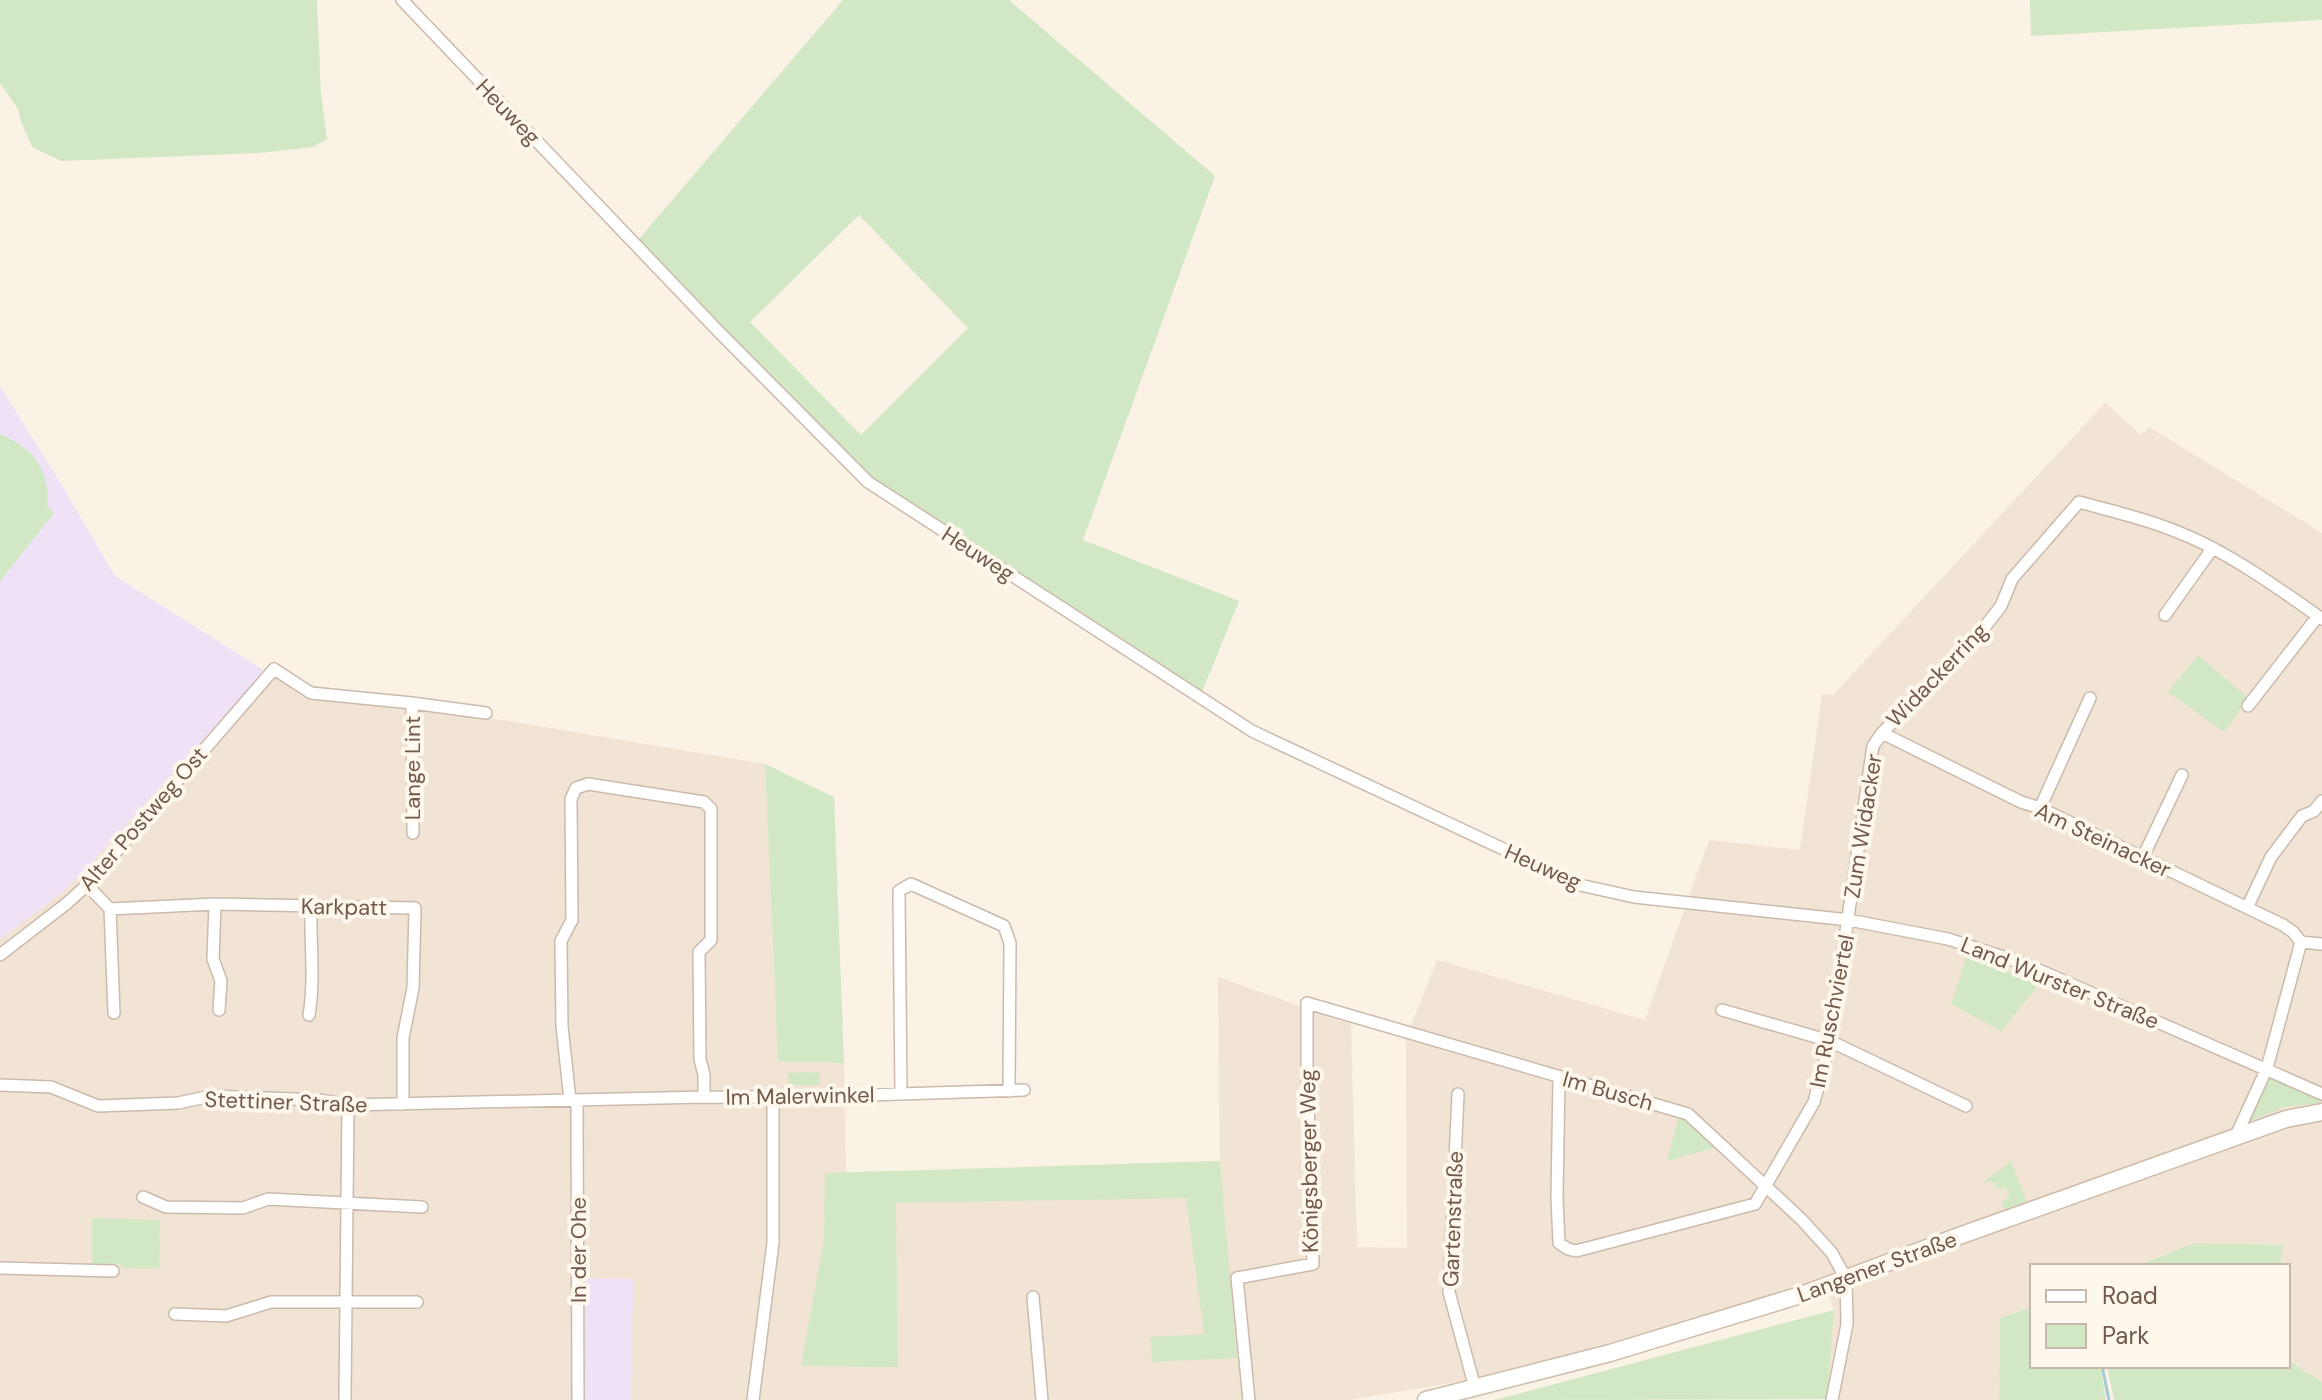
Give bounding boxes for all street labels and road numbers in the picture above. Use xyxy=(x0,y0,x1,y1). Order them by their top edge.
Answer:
street label: Heuweg xyxy=(469,73,547,151)
street label: Heuweg xyxy=(936,520,1020,588)
street label: Widackerring xyxy=(1880,617,1994,733)
street label: Lange Lint xyxy=(398,716,427,820)
street label: Alter Postweg Ost xyxy=(72,741,214,897)
street label: Zum Widacker xyxy=(1837,752,1889,900)
street label: Am Steinacker xyxy=(2030,796,2176,884)
street label: Heuweg xyxy=(1500,837,1586,897)
street label: Karkpatt xyxy=(301,892,387,922)
street label: Land Wurster Straße xyxy=(1957,930,2163,1036)
street label: Im Ruschviertel xyxy=(1803,932,1861,1090)
street label: Im Busch xyxy=(1559,1064,1657,1118)
street label: Königsberger Weg xyxy=(1293,1069,1325,1253)
street label: Im Malerwinkel xyxy=(725,1080,875,1112)
street label: Stettiner Straße xyxy=(204,1085,368,1119)
street label: Gartenstraße xyxy=(1436,1150,1470,1288)
street label: In der Ohe xyxy=(564,1197,593,1303)
street label: Langener Straße xyxy=(1793,1225,1961,1309)

